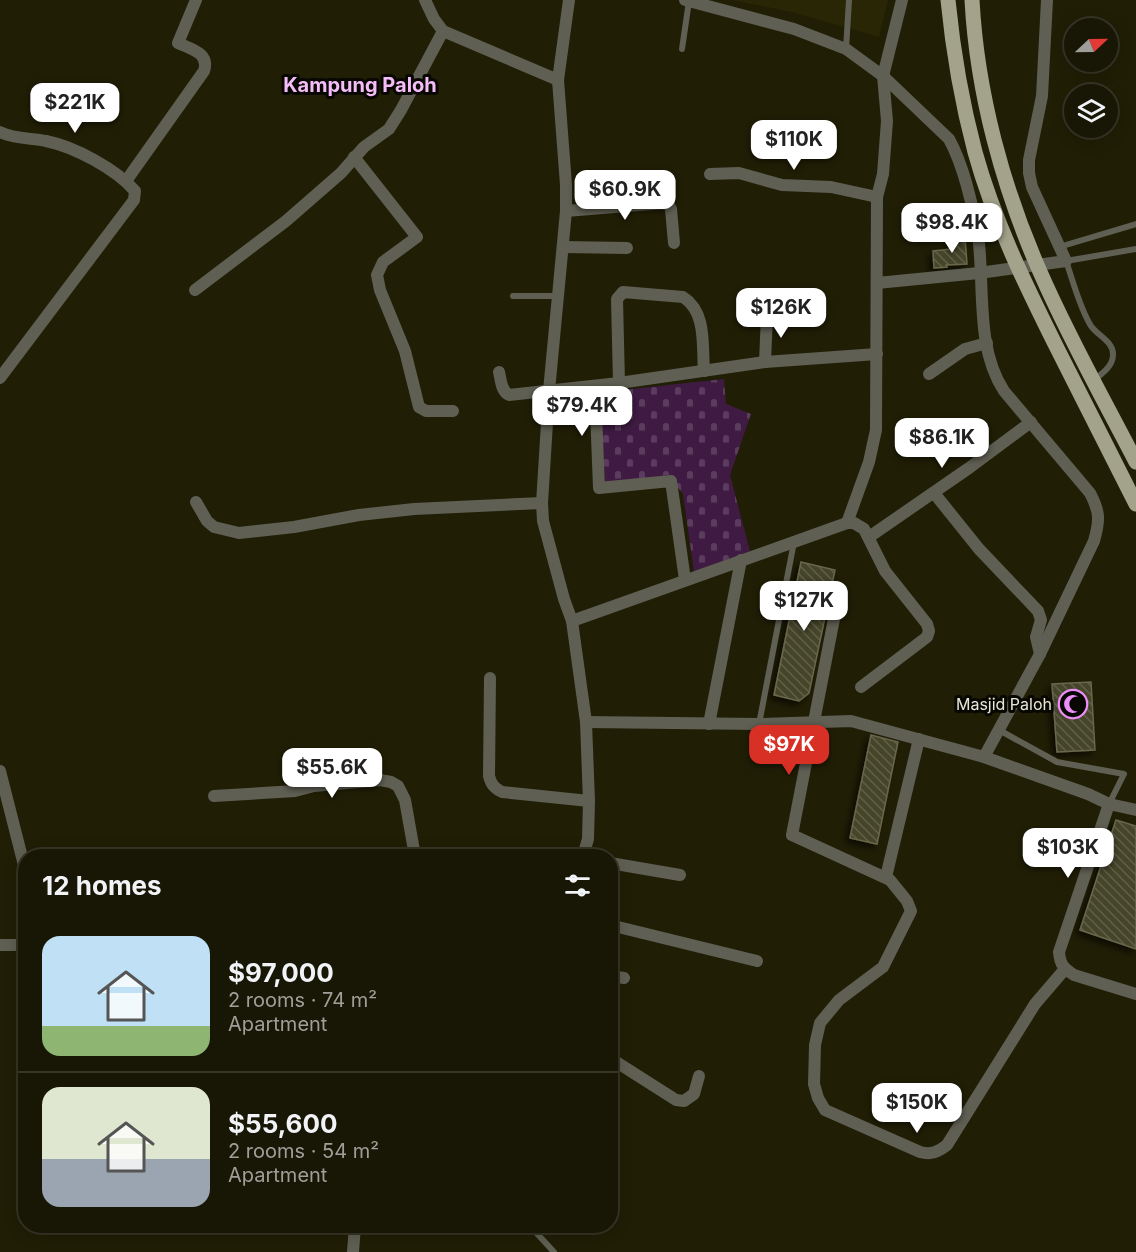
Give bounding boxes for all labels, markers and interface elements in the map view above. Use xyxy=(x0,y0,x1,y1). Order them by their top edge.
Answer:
north arrow xyxy=(1064,18,1118,72)
map controls xyxy=(1064,18,1118,138)
district label: Kampung Paloh xyxy=(283,73,437,97)
pin: $221K xyxy=(33,83,117,134)
button: layers xyxy=(1064,84,1118,138)
text: $221K xyxy=(44,90,106,114)
pin: $110K xyxy=(752,120,836,171)
text: $110K xyxy=(765,127,823,151)
pin: $60.9K xyxy=(576,170,674,221)
text: $60.9K xyxy=(589,177,661,201)
pin: $98.4K xyxy=(903,203,1001,254)
text: $98.4K xyxy=(915,210,989,234)
pin: $126K xyxy=(739,288,823,339)
text: $126K xyxy=(750,295,812,319)
pin: $79.4K xyxy=(533,386,631,437)
text: $79.4K xyxy=(546,393,618,417)
pin: $86.1K xyxy=(893,418,991,469)
text: $86.1K xyxy=(909,425,975,449)
pin: $127K xyxy=(762,581,846,632)
text: $127K xyxy=(774,588,834,612)
mosque icon: Masjid Paloh xyxy=(1057,688,1089,720)
place label: Masjid Paloh xyxy=(956,694,1052,714)
pin: $97K xyxy=(753,725,825,776)
text: $97K xyxy=(763,732,815,756)
pin: $55.6K xyxy=(283,748,381,799)
text: $55.6K xyxy=(296,755,368,779)
pin: $103K xyxy=(1026,828,1110,879)
text: $103K xyxy=(1037,835,1099,859)
icon: filters xyxy=(561,869,594,902)
text: 12 homes xyxy=(42,870,162,901)
text: $97,000 xyxy=(228,957,334,988)
icon: home xyxy=(90,960,162,1032)
text: 2 rooms · 74 m² xyxy=(228,988,377,1012)
text: Apartment xyxy=(228,1012,327,1036)
pin: $150K xyxy=(875,1083,959,1134)
text: $150K xyxy=(886,1090,948,1114)
text: $55,600 xyxy=(228,1108,338,1139)
icon: home xyxy=(90,1111,162,1183)
text: 2 rooms · 54 m² xyxy=(228,1139,379,1163)
text: Apartment xyxy=(228,1163,327,1187)

